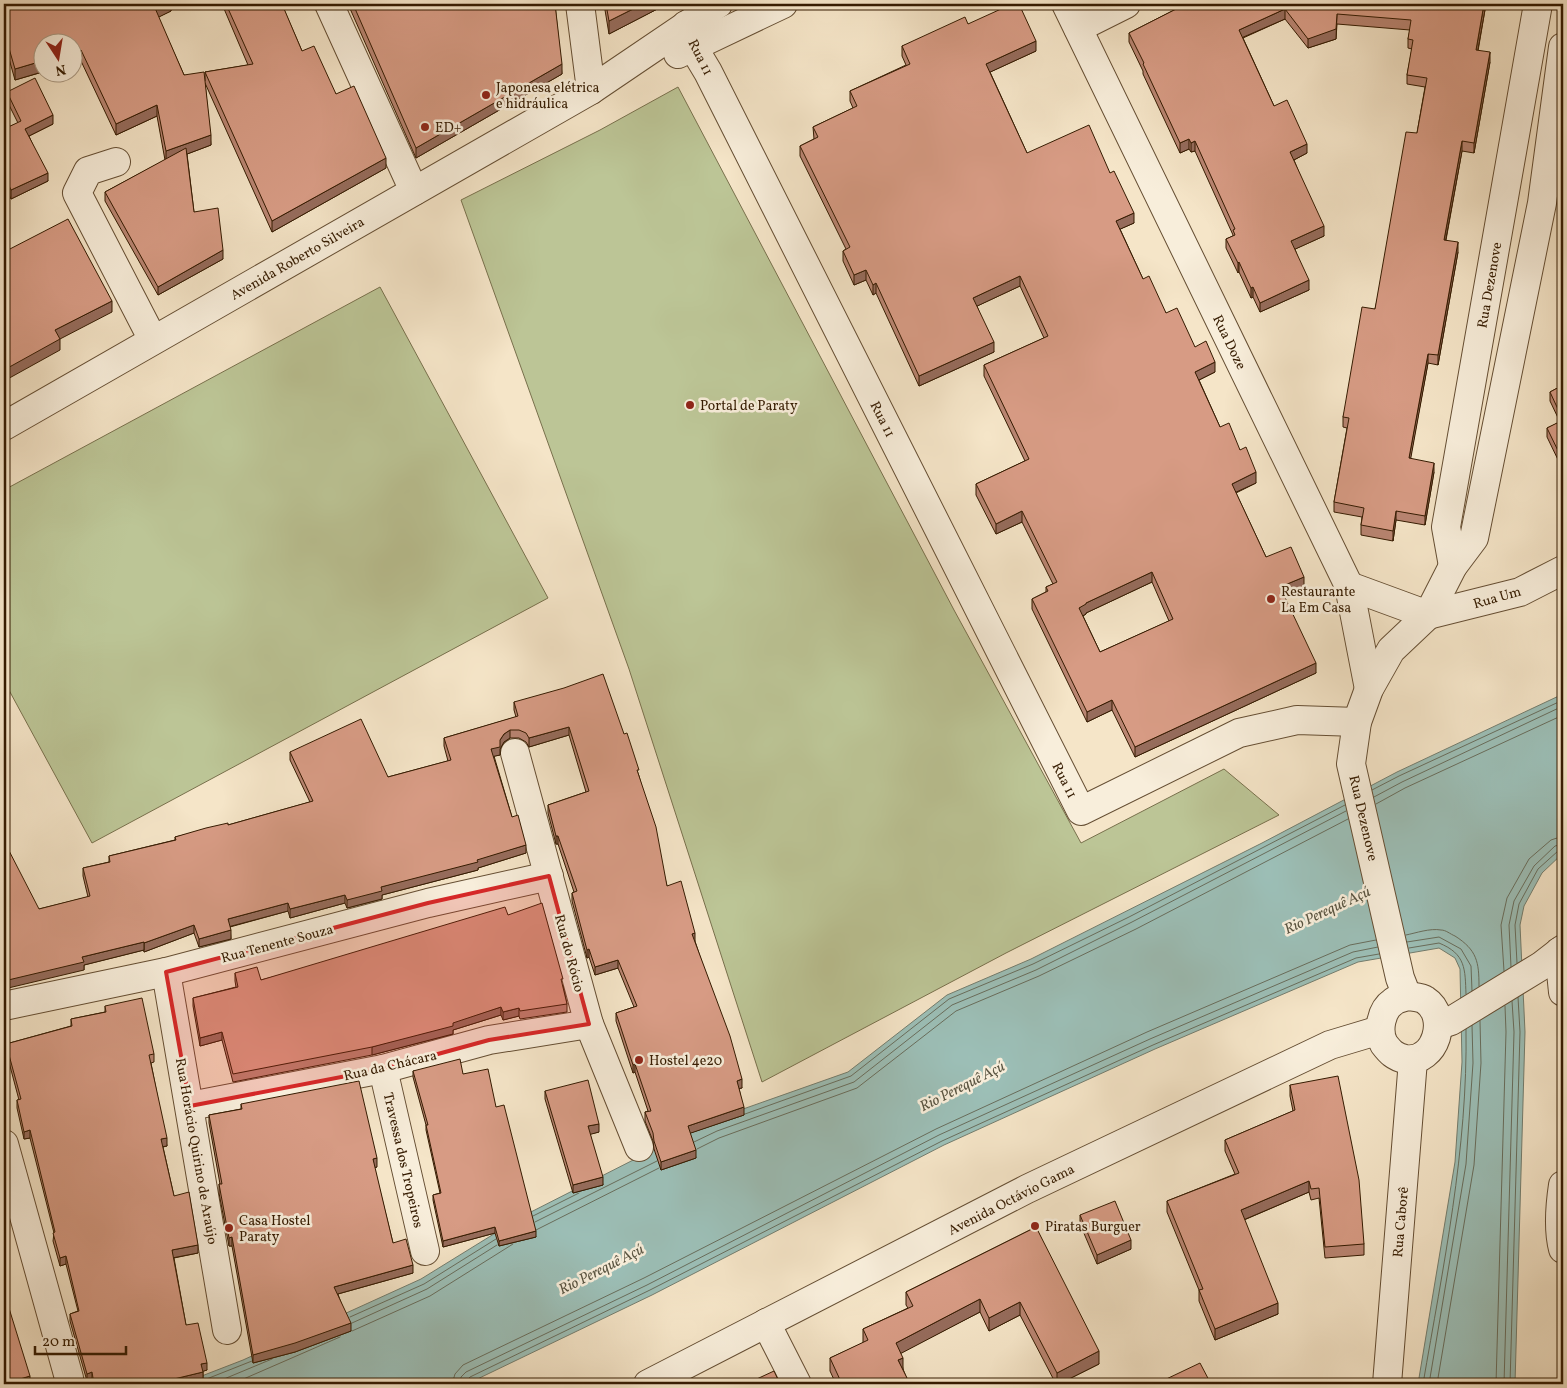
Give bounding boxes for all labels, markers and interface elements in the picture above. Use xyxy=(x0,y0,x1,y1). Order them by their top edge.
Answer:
north arrow xyxy=(32,32,82,82)
street label: Rua 11 xyxy=(683,36,717,79)
text: N xyxy=(53,59,67,80)
place label: Japonesa elétrica e hidráulica xyxy=(496,79,600,114)
marker: Japonesa elétrica e hidráulica xyxy=(480,89,492,101)
place label: ED+ xyxy=(435,119,462,138)
marker: ED+ xyxy=(419,121,431,133)
street label: Avenida Roberto Silveira xyxy=(227,213,368,306)
street label: Rua Dezenove xyxy=(1474,240,1507,330)
street label: Rua Doze xyxy=(1207,312,1250,373)
place label: Portal de Paraty xyxy=(700,397,798,416)
street label: Rua 11 xyxy=(865,398,899,441)
marker: Portal de Paraty xyxy=(684,399,696,411)
place label: Restaurante La Em Casa xyxy=(1281,583,1356,618)
street label: Rua Um xyxy=(1471,583,1524,614)
marker: Restaurante La Em Casa xyxy=(1265,593,1277,605)
street label: Rua 11 xyxy=(1047,759,1081,802)
street label: Rua Dezenove xyxy=(1343,774,1382,863)
water label: Rio Perequê Açú xyxy=(1281,882,1375,941)
street label: Rua do Rócio xyxy=(549,912,588,995)
street label: Rua Tenente Souza xyxy=(219,920,336,969)
street label: Rua da Chácara xyxy=(342,1046,439,1086)
place label: Hostel 4e20 xyxy=(649,1052,722,1071)
marker: Hostel 4e20 xyxy=(633,1054,645,1066)
street label: Rua Horácio Quirino de Araújo xyxy=(170,1056,221,1246)
water label: Rio Perequê Açú xyxy=(916,1057,1009,1118)
street label: Travessa dos Tropeiros xyxy=(378,1091,427,1230)
street label: Avenida Octávio Gama xyxy=(945,1160,1078,1240)
street label: Rua Caborê xyxy=(1389,1186,1414,1258)
place label: Casa Hostel Paraty xyxy=(239,1212,310,1247)
place label: Piratas Burguer xyxy=(1045,1218,1141,1237)
marker: Piratas Burguer xyxy=(1029,1220,1041,1232)
marker: Casa Hostel Paraty xyxy=(223,1222,235,1234)
water label: Rio Perequê Açú xyxy=(555,1240,648,1301)
scale bar xyxy=(35,1323,126,1355)
text: 20 m xyxy=(42,1332,75,1353)

